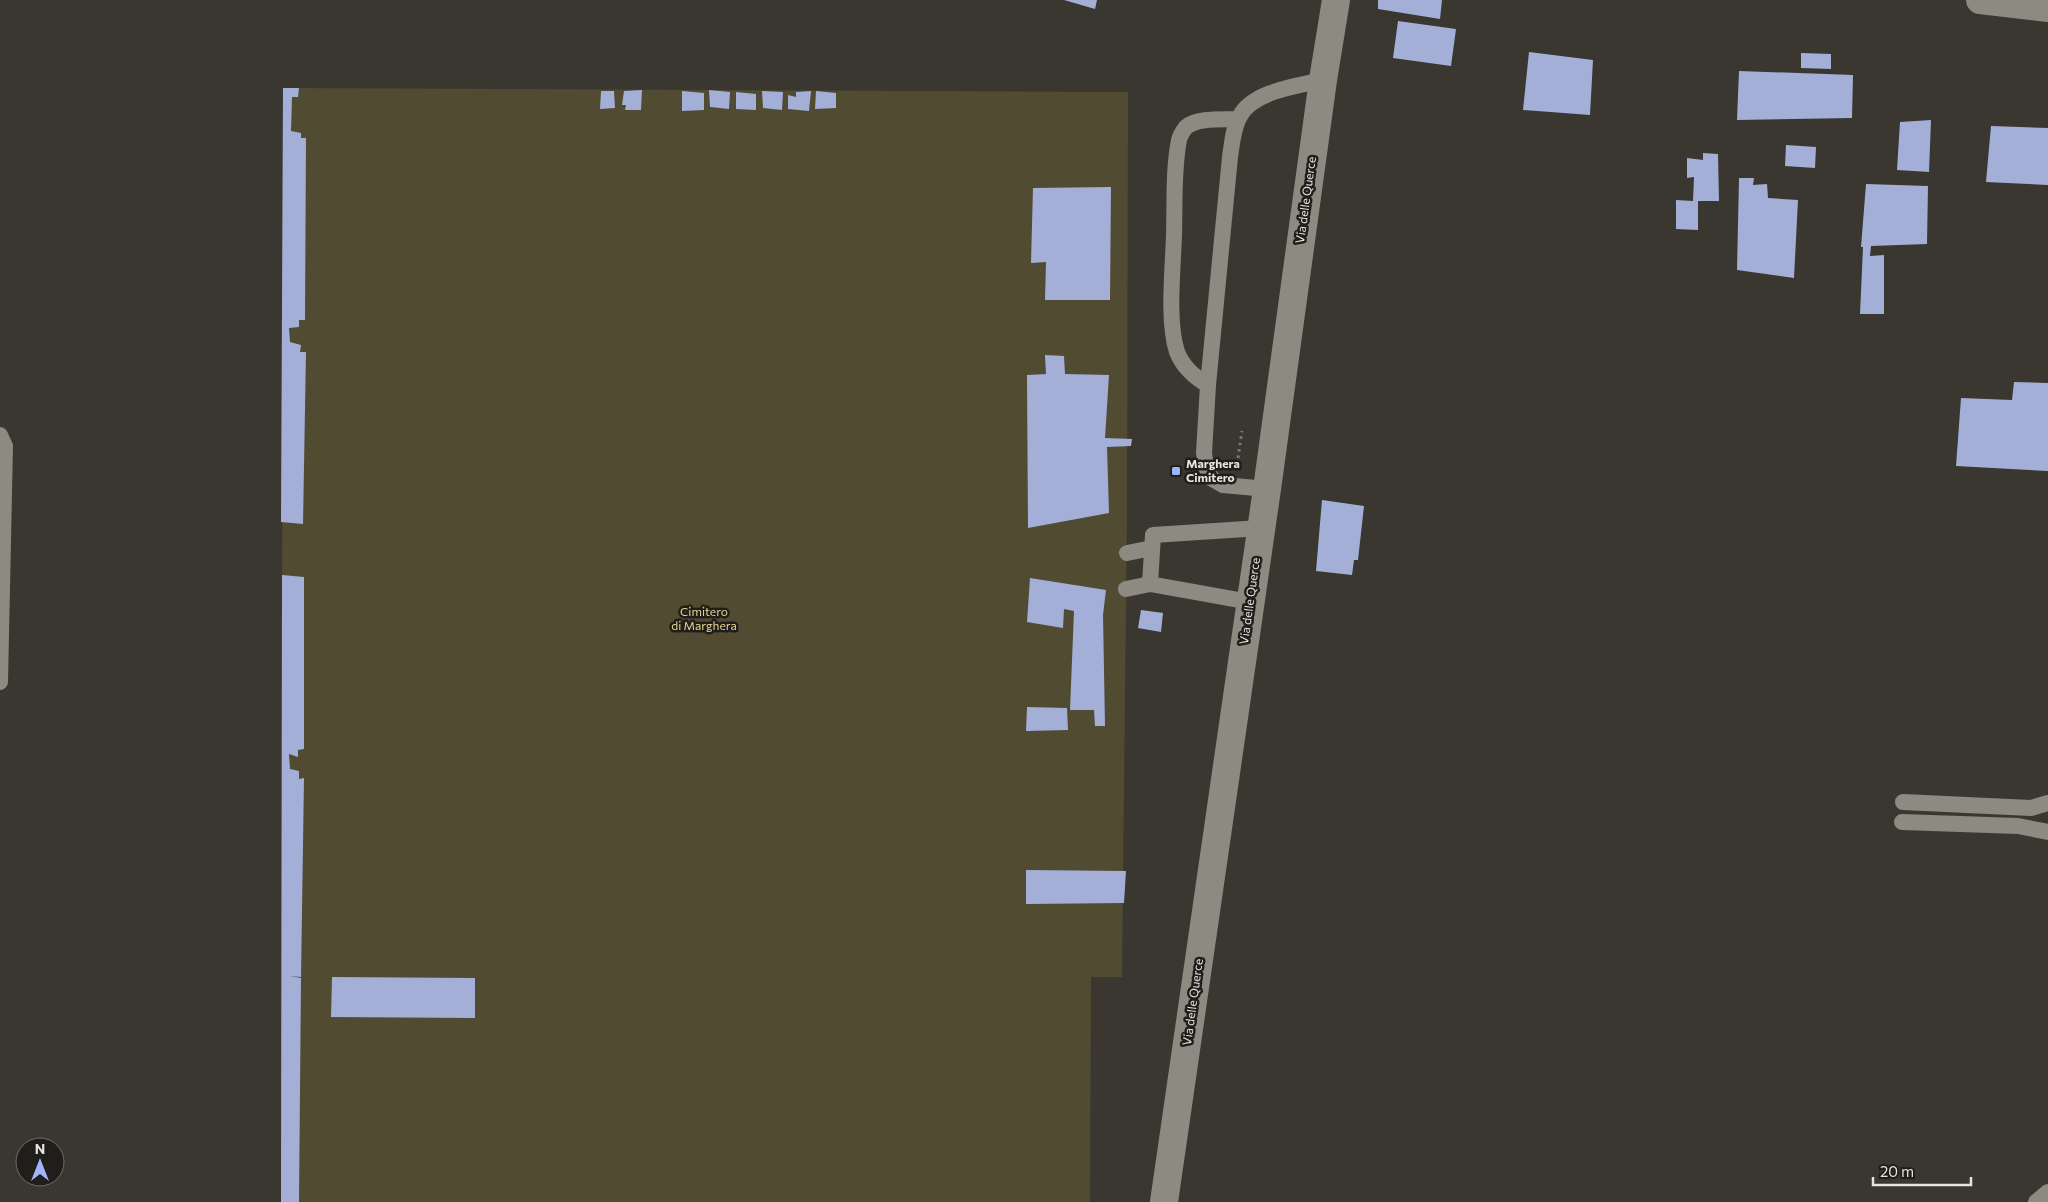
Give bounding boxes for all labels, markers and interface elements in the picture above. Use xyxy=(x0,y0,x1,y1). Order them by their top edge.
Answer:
street label: Via delle Querce xyxy=(1292,156,1318,244)
place label: Marghera Cimitero xyxy=(1186,456,1240,484)
marker: Marghera Cimitero xyxy=(1170,465,1182,477)
street label: Via delle Querce xyxy=(1236,557,1262,645)
park label: Cimitero di Marghera xyxy=(671,604,737,632)
street label: Via delle Querce xyxy=(1179,958,1205,1046)
north arrow xyxy=(15,1137,65,1187)
text: N xyxy=(35,1140,45,1157)
scale bar xyxy=(1873,1154,1970,1186)
text: 20 m xyxy=(1880,1162,1914,1180)

